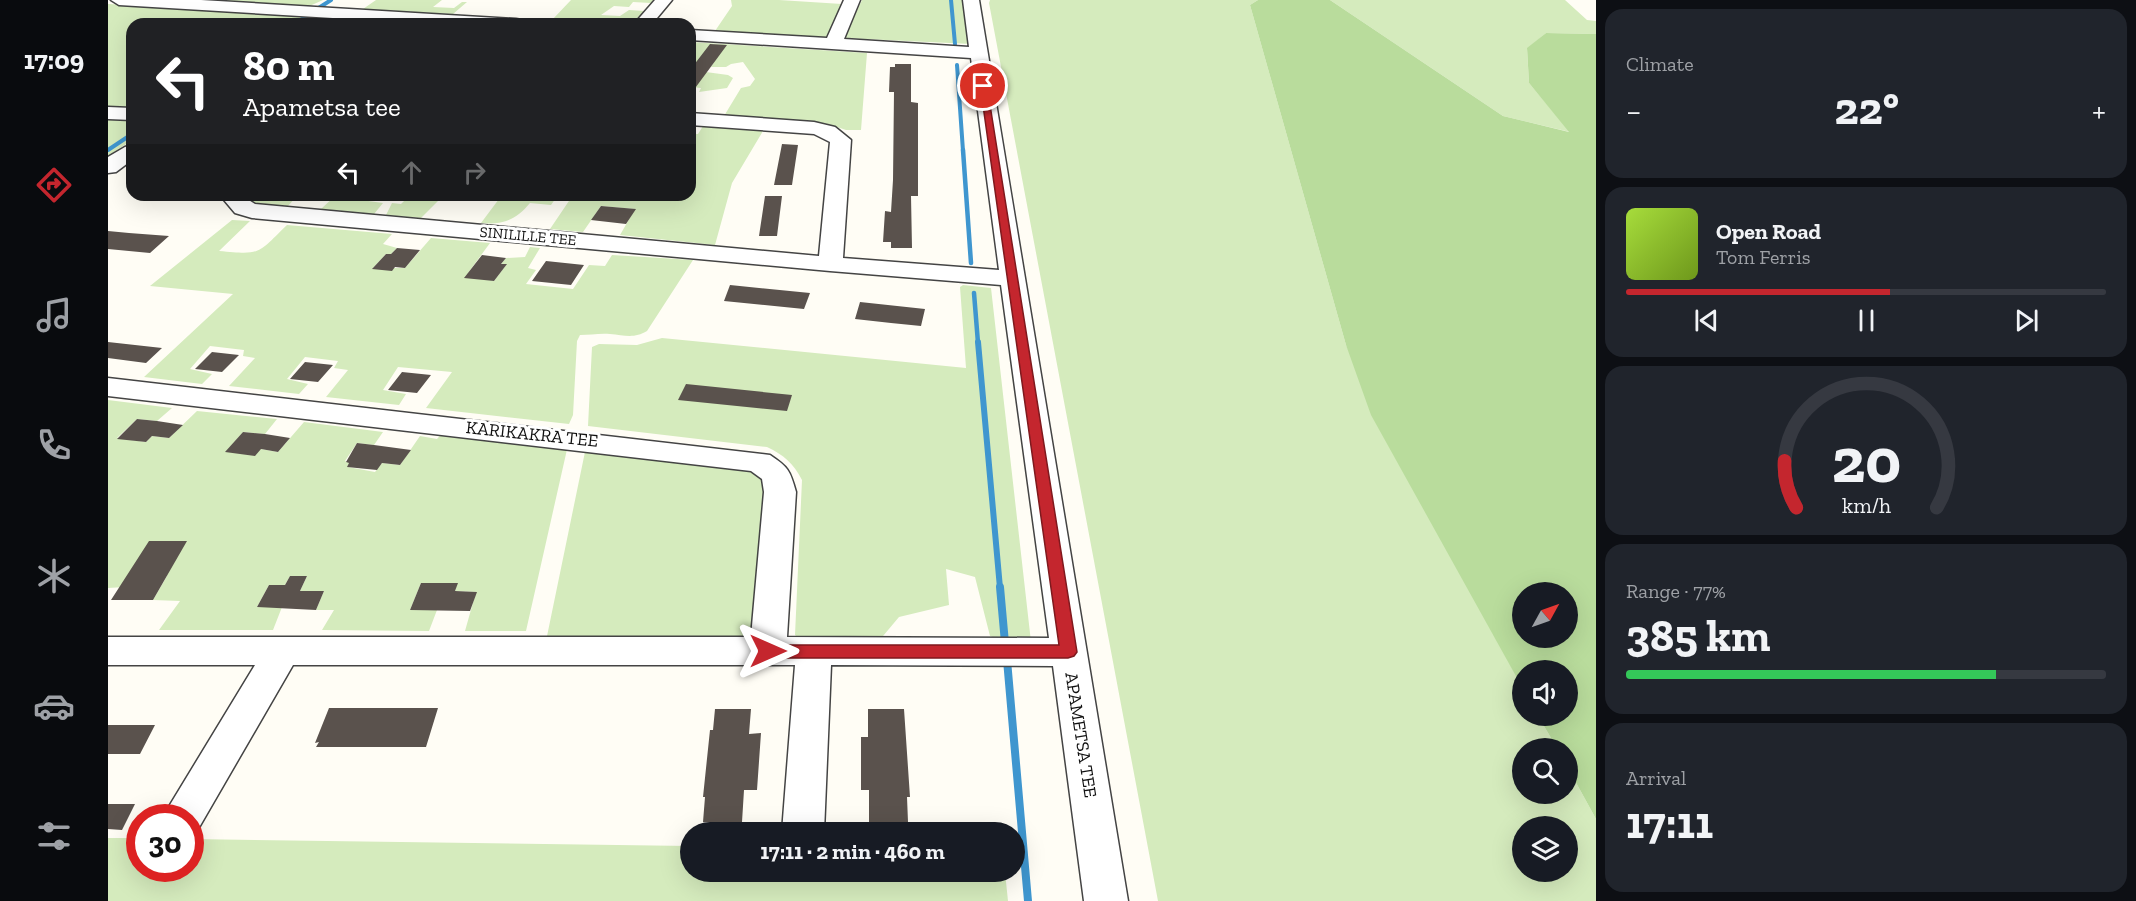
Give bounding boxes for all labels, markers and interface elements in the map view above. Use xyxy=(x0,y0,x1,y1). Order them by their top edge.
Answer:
text: 80 m xyxy=(243,40,334,91)
icon: left xyxy=(144,42,222,120)
text: 17:09 xyxy=(24,44,84,76)
text: Climate xyxy=(1626,52,1694,76)
pin xyxy=(957,60,1008,111)
icon: arrive xyxy=(966,69,999,102)
text: 22° xyxy=(1834,82,1899,136)
text: Apametsa tee xyxy=(243,91,401,123)
text: − xyxy=(1626,91,1641,130)
text: + xyxy=(2092,91,2106,130)
icon: left xyxy=(332,156,365,189)
icon: ahead xyxy=(395,156,428,189)
icon: right xyxy=(458,156,491,189)
icon: directions xyxy=(33,164,75,206)
text: Open Road xyxy=(1716,218,1821,245)
street label: SINILILLE TEE xyxy=(479,223,577,249)
text: Tom Ferris xyxy=(1716,245,1811,269)
icon: music xyxy=(33,294,75,336)
icon: previous xyxy=(1690,304,1723,337)
icon: pause xyxy=(1850,304,1883,337)
icon: next xyxy=(2010,304,2043,337)
street label: KARIKAKRA TEE xyxy=(465,416,599,452)
text: 20 xyxy=(1831,423,1901,498)
icon: phone xyxy=(33,424,75,466)
text: km/h xyxy=(1842,493,1890,518)
icon: climate xyxy=(33,555,75,597)
text: Range · 77% xyxy=(1626,579,1726,603)
north arrow xyxy=(1512,582,1578,648)
map controls xyxy=(1512,582,1578,882)
text: 385 km xyxy=(1626,609,1770,663)
position arrow xyxy=(736,619,800,683)
button: sound xyxy=(1512,660,1578,726)
street label: APAMETSA TEE xyxy=(1060,671,1102,799)
icon: car xyxy=(33,685,75,727)
button: search xyxy=(1512,738,1578,804)
text: Arrival xyxy=(1626,766,1686,790)
text: 17:11 xyxy=(1626,796,1713,850)
speed limit sign: 30 xyxy=(126,804,204,882)
icon: filters xyxy=(33,815,75,857)
button: layers xyxy=(1512,816,1578,882)
text: 17:11 · 2 min · 460 m xyxy=(760,838,945,865)

